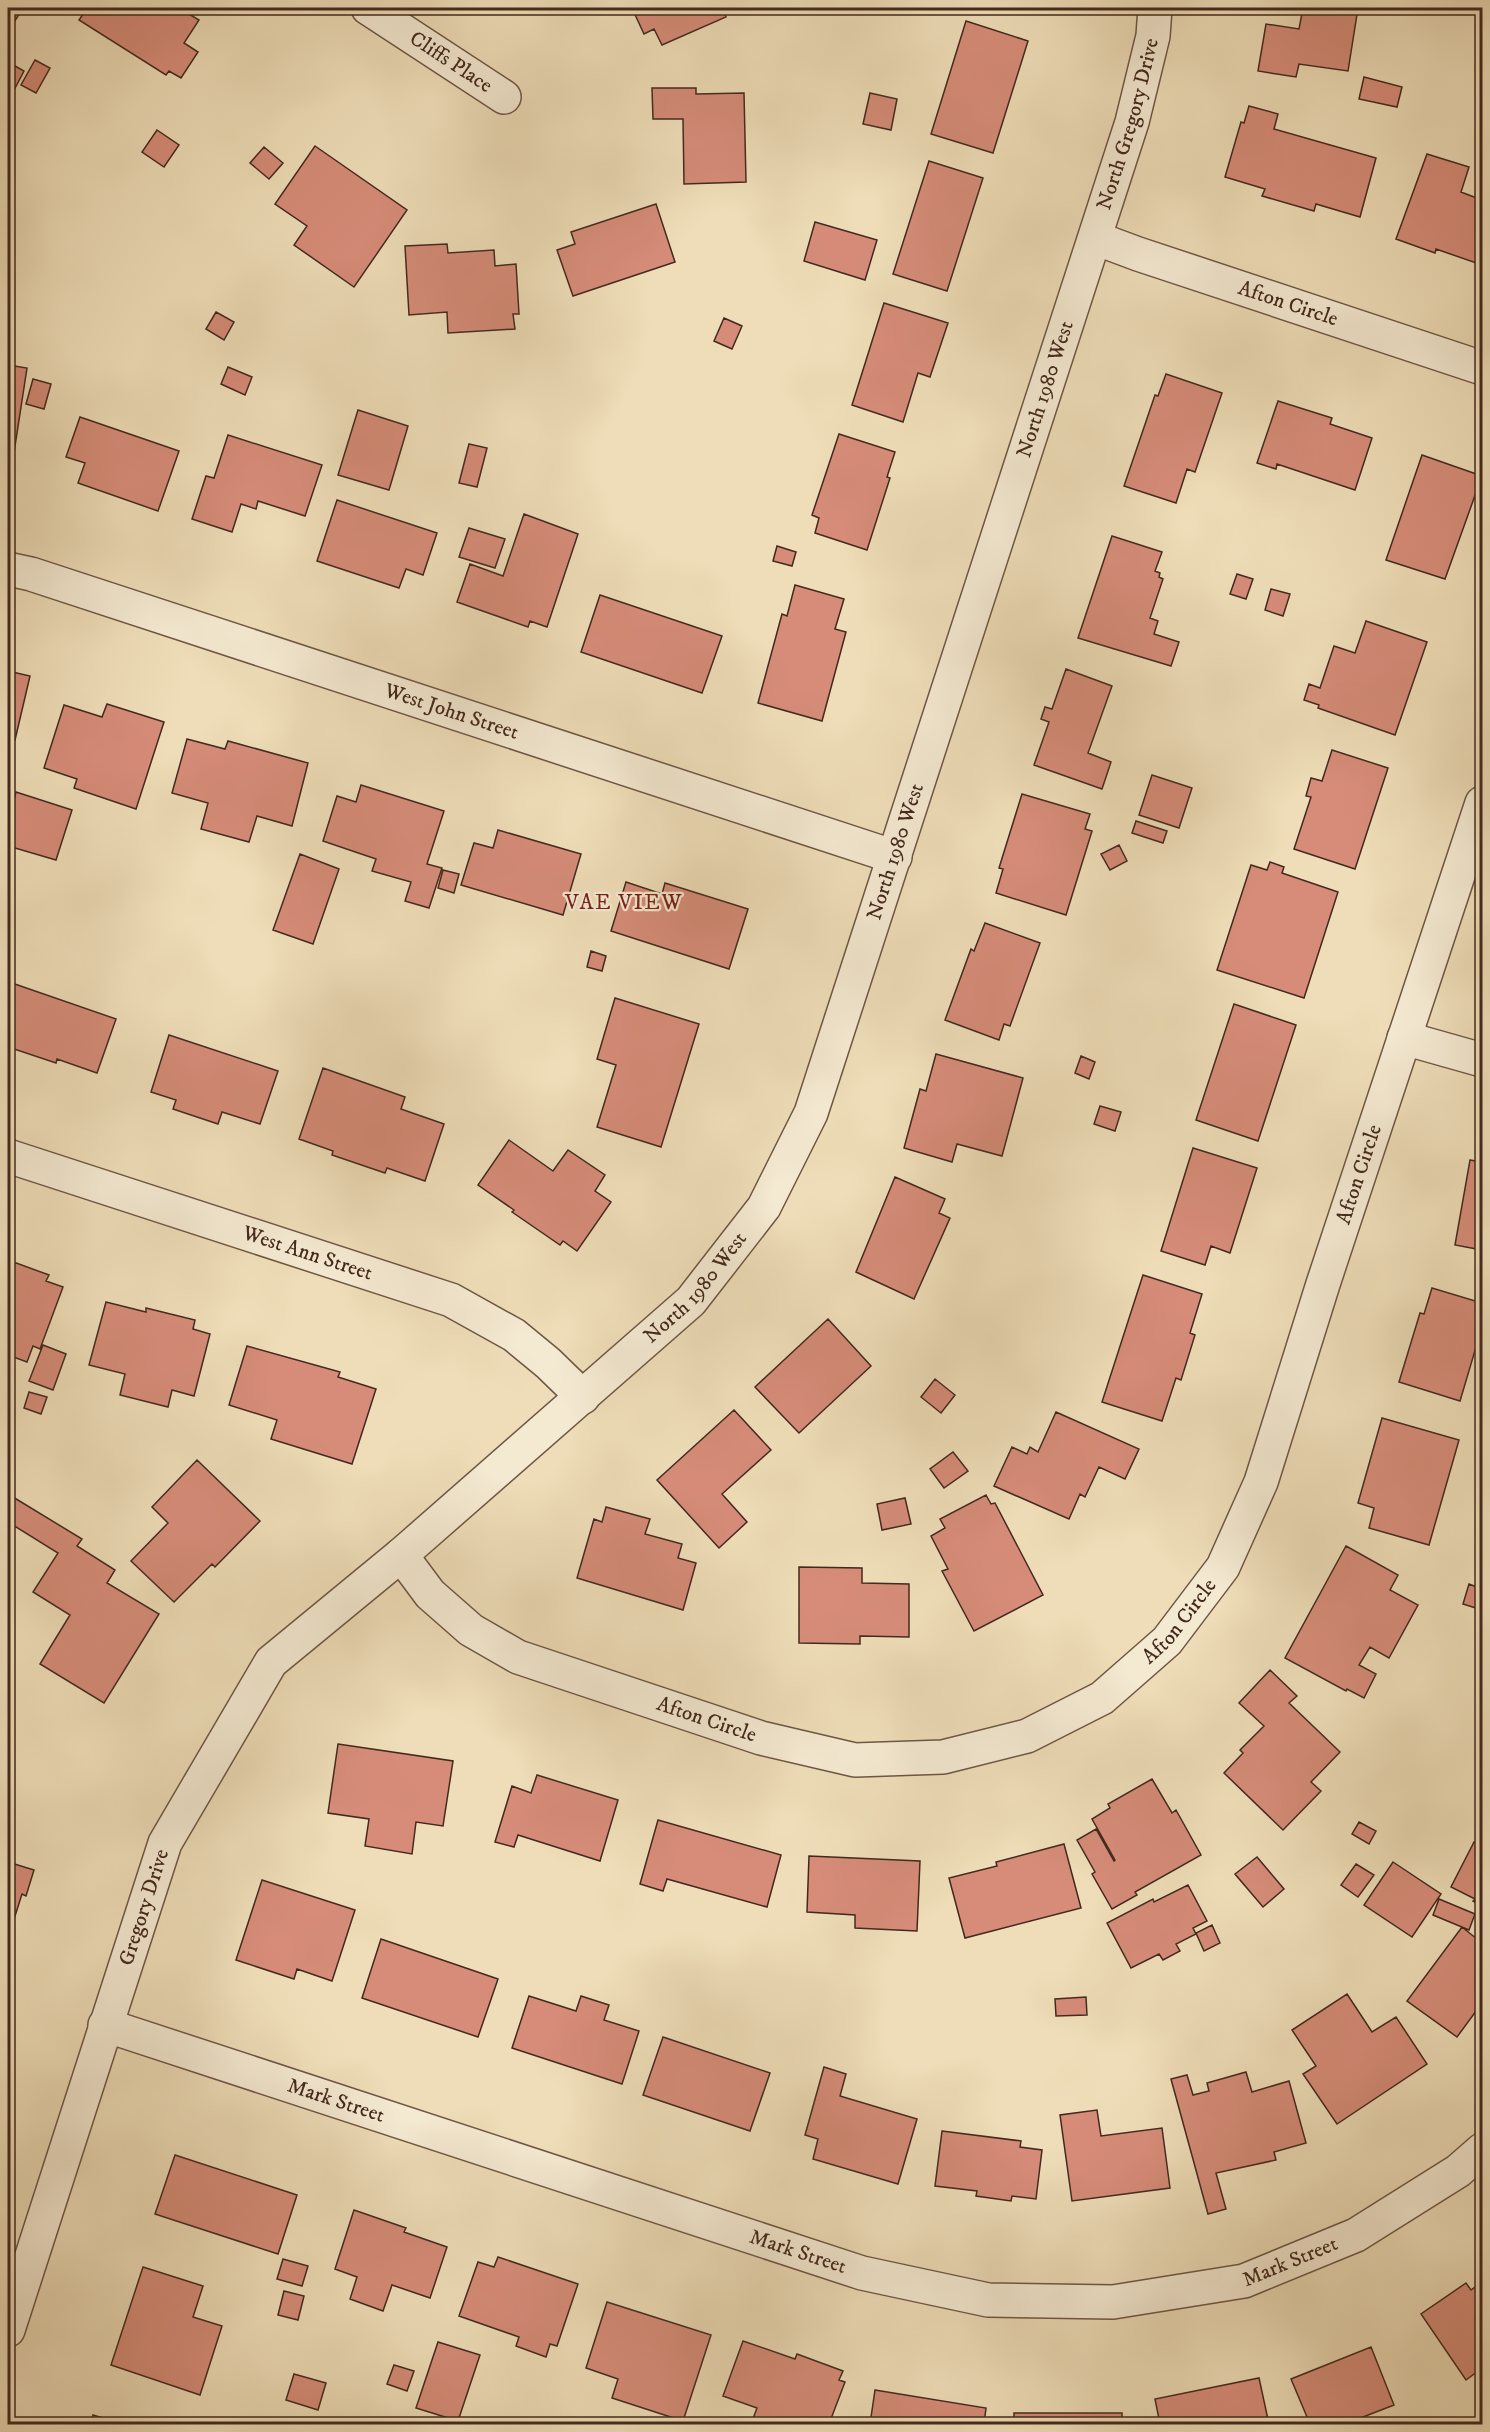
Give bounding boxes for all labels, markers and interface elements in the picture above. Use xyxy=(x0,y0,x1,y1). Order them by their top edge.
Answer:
street label: Cliffs Place xyxy=(404,26,498,99)
street label: North Gregory Drive xyxy=(1091,35,1165,214)
street label: Afton Circle xyxy=(1235,275,1342,332)
street label: North 1980 West xyxy=(1011,318,1080,461)
street label: West John Street xyxy=(380,677,522,746)
street label: North 1980 West xyxy=(861,780,930,923)
district label: VAE VIEW xyxy=(564,889,683,916)
street label: Afton Circle xyxy=(1331,1121,1388,1228)
street label: West Ann Street xyxy=(239,1220,376,1287)
street label: North 1980 West xyxy=(638,1227,753,1349)
street label: Afton Circle xyxy=(1137,1573,1223,1670)
street label: Afton Circle xyxy=(653,1691,760,1749)
street label: Gregory Drive xyxy=(113,1846,175,1969)
street label: Mark Street xyxy=(284,2073,388,2129)
street label: Mark Street xyxy=(746,2224,850,2280)
street label: Mark Street xyxy=(1239,2231,1342,2293)

